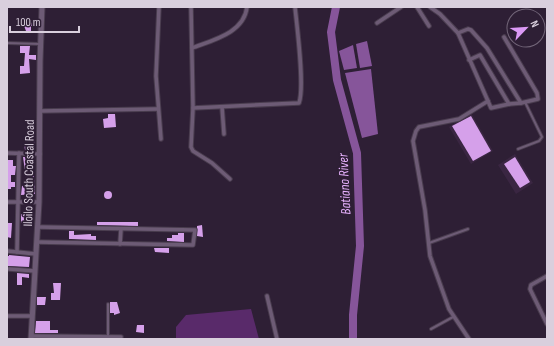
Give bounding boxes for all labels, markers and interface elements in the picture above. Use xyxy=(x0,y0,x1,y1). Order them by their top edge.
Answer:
scale bar xyxy=(10,8,79,34)
north arrow xyxy=(506,8,546,48)
text: 100 m xyxy=(16,15,41,30)
text: N xyxy=(527,19,542,30)
street label: Iloilo South Coastal Road xyxy=(20,119,38,227)
water label: Batiano River xyxy=(334,152,355,215)

